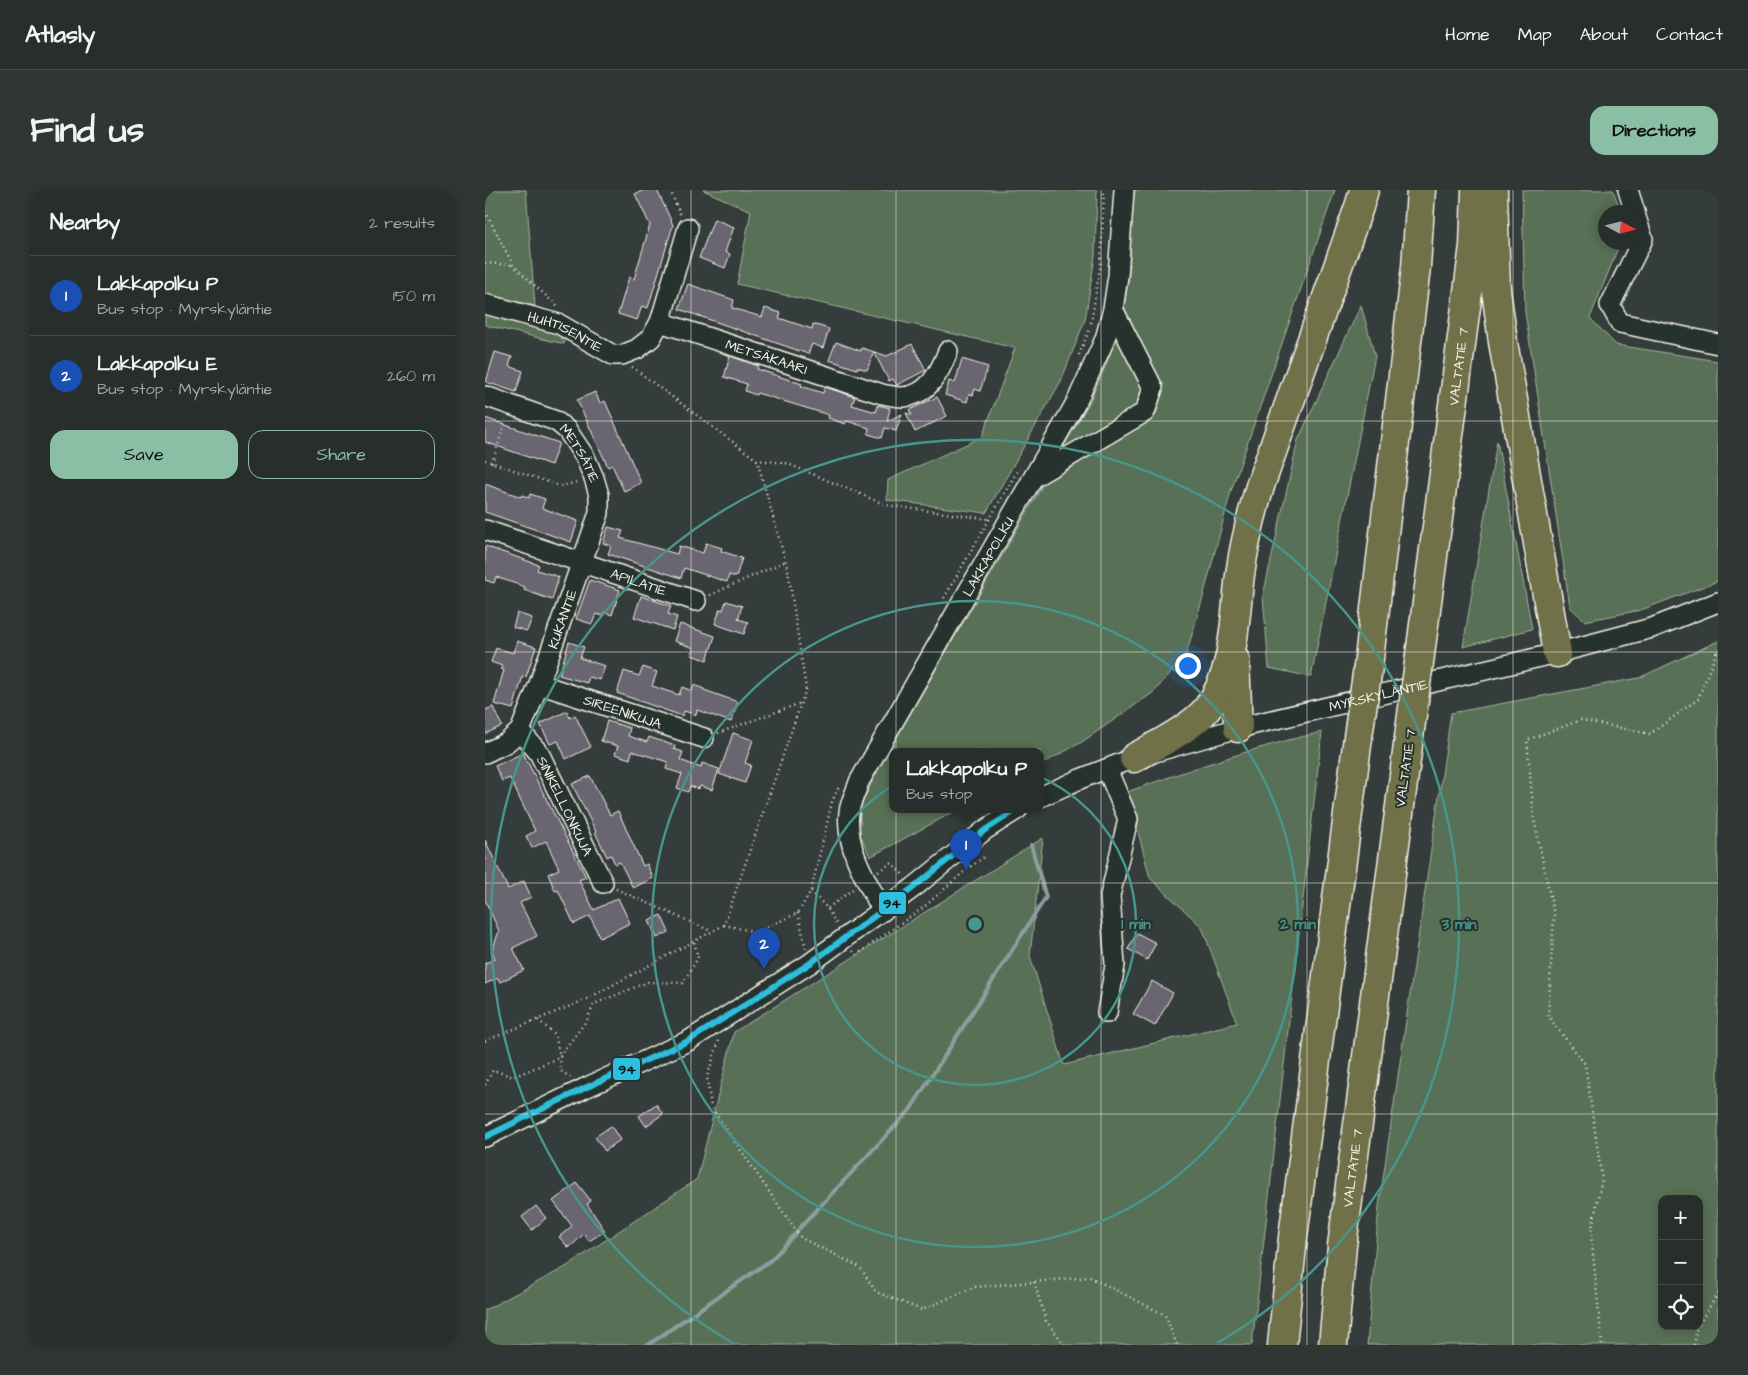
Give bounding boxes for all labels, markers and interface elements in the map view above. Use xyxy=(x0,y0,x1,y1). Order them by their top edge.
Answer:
text: Atlasly xyxy=(25,18,95,52)
text: Home xyxy=(1445,22,1490,47)
text: Map xyxy=(1518,22,1552,47)
text: About xyxy=(1580,22,1628,47)
text: Contact xyxy=(1656,22,1723,47)
text: Find us xyxy=(30,106,144,155)
button: Directions xyxy=(1590,106,1718,155)
north arrow xyxy=(1598,205,1643,250)
text: Nearby xyxy=(50,208,120,237)
text: 2 results xyxy=(369,212,435,234)
text: Lakkapolku P xyxy=(97,271,218,298)
text: 1 xyxy=(65,285,67,307)
text: 150 m xyxy=(393,285,435,307)
text: Bus stop · Myrskyläntie xyxy=(97,298,272,320)
street label: HUHTISENTIE xyxy=(525,307,606,358)
street label: VALTATIE 7 xyxy=(1444,326,1474,407)
street label: METSÄKAARI xyxy=(723,335,810,380)
text: Lakkapolku E xyxy=(97,351,217,378)
text: 2 xyxy=(61,365,71,387)
text: 260 m xyxy=(387,365,435,387)
text: Bus stop · Myrskyläntie xyxy=(97,378,272,400)
street label: METSÄTIE xyxy=(555,419,604,487)
button: Save xyxy=(50,430,238,479)
button: Share xyxy=(248,430,435,479)
street label: LAKKAPOLKU xyxy=(958,513,1020,601)
street label: APILATIE xyxy=(608,564,669,602)
street label: KUKANTIE xyxy=(543,586,583,652)
your location xyxy=(1175,653,1201,679)
street label: MYRSKYLÄNTIE xyxy=(1327,675,1430,717)
street label: SIREENIKUJA xyxy=(581,690,664,734)
street label: VALTATIE 7 xyxy=(1391,728,1421,808)
popup xyxy=(889,748,1044,813)
street label: SINIKELLONKUJA xyxy=(531,753,597,860)
text: Lakkapolku P xyxy=(906,756,1027,783)
text: Bus stop xyxy=(906,783,972,805)
pin: 1 xyxy=(950,829,982,870)
line badge: 94 xyxy=(878,891,907,915)
text: 94 xyxy=(883,894,901,914)
text: 1 min xyxy=(1121,914,1151,935)
text: 2 min xyxy=(1279,914,1317,935)
text: 3 min xyxy=(1440,914,1477,935)
centre of rings xyxy=(966,915,984,933)
pin: 2 xyxy=(748,928,780,969)
line badge: 94 xyxy=(612,1057,641,1081)
text: 94 xyxy=(618,1060,636,1080)
street label: VALTATIE 7 xyxy=(1338,1128,1368,1208)
map controls xyxy=(1658,1195,1703,1330)
button: + xyxy=(1658,1195,1703,1240)
button: − xyxy=(1658,1240,1703,1285)
button: locate xyxy=(1658,1285,1703,1330)

